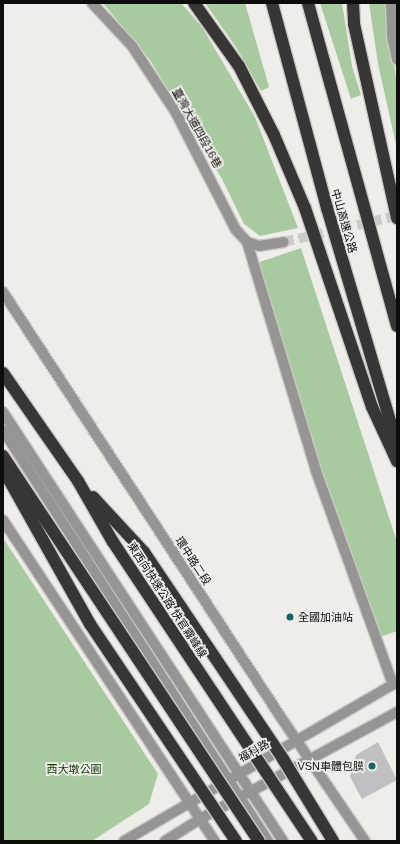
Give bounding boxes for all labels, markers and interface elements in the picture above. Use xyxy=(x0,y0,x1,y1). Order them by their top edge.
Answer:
street label: 臺灣大道四段16巷 xyxy=(170,86,224,170)
street label: 中山高速公路 xyxy=(329,187,359,255)
street label: 環中路二段 xyxy=(172,534,214,588)
street label: 東西向快速公路 快官霧峰線 xyxy=(125,540,209,660)
place label: 全國加油站 xyxy=(298,610,353,624)
marker: 全國加油站 xyxy=(285,612,295,622)
street label: 福科路 xyxy=(236,737,272,765)
place label: VSN車體包膜 xyxy=(297,759,364,773)
marker: VSN車體包膜 xyxy=(367,761,377,771)
park label: 西大墩公園 xyxy=(47,762,101,776)

